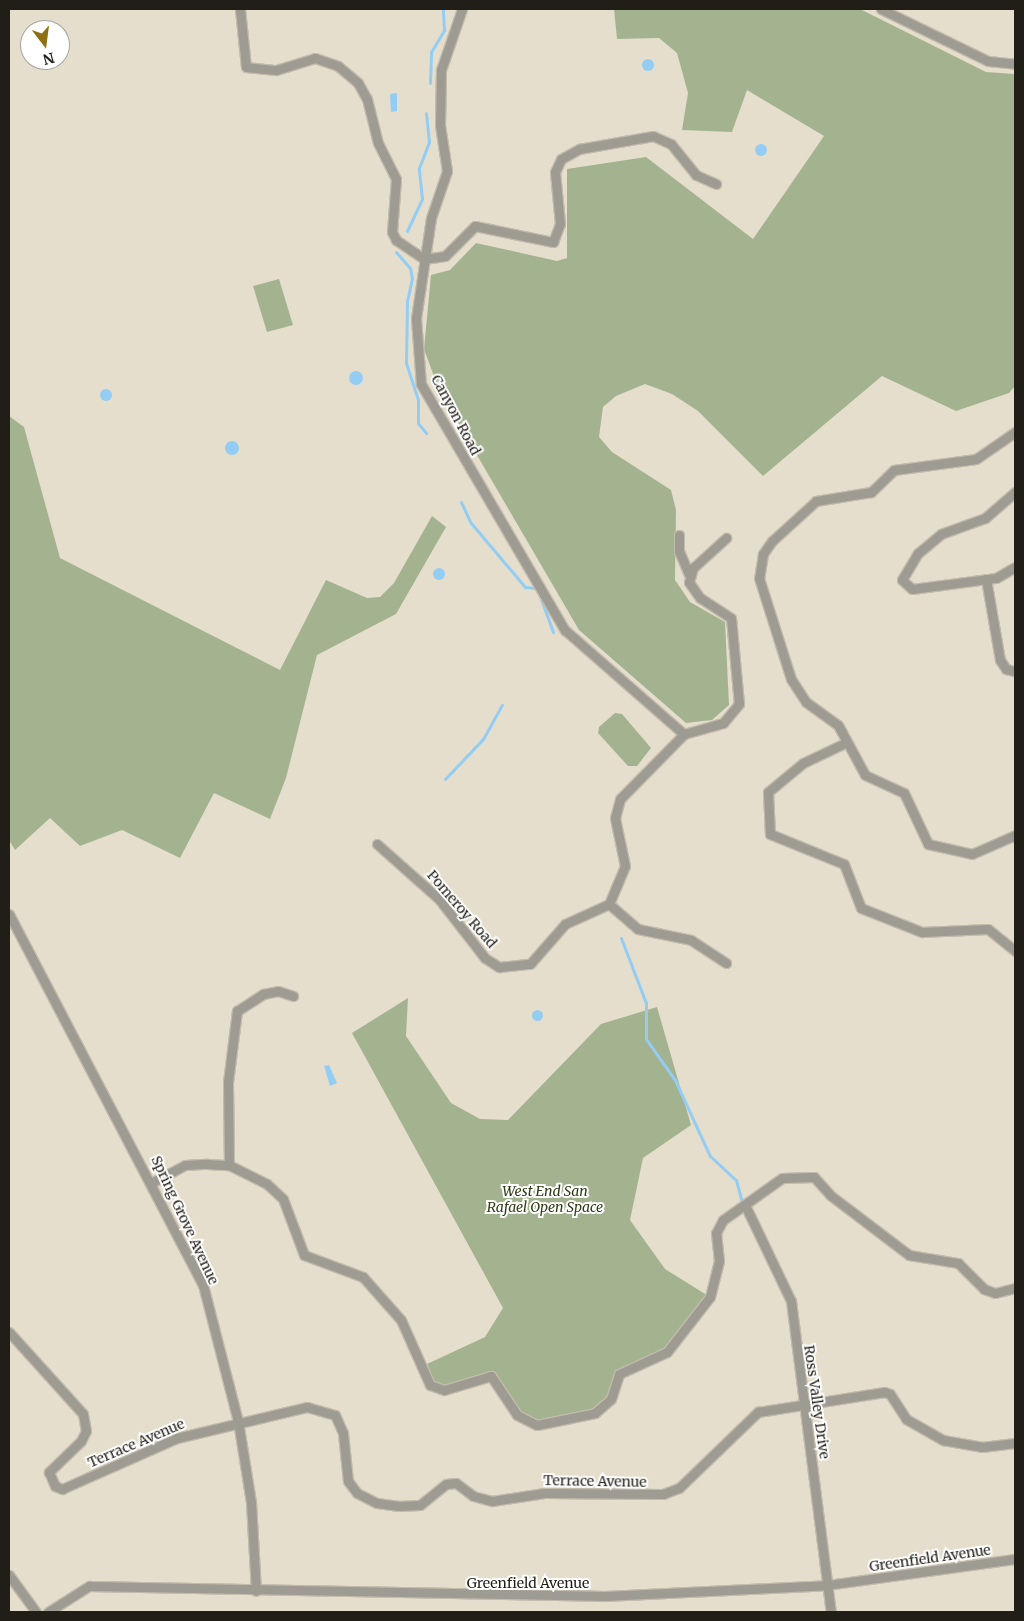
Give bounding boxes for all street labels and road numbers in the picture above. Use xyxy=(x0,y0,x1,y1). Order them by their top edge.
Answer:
street label: Canyon Road xyxy=(428,372,484,458)
street label: Pomeroy Road xyxy=(424,867,500,951)
street label: Spring Grove Avenue xyxy=(148,1153,222,1287)
street label: Ross Valley Drive xyxy=(801,1344,833,1460)
street label: Terrace Avenue xyxy=(85,1415,187,1471)
street label: Terrace Avenue xyxy=(543,1472,647,1490)
street label: Greenfield Avenue xyxy=(868,1541,992,1575)
street label: Greenfield Avenue xyxy=(467,1575,589,1591)

